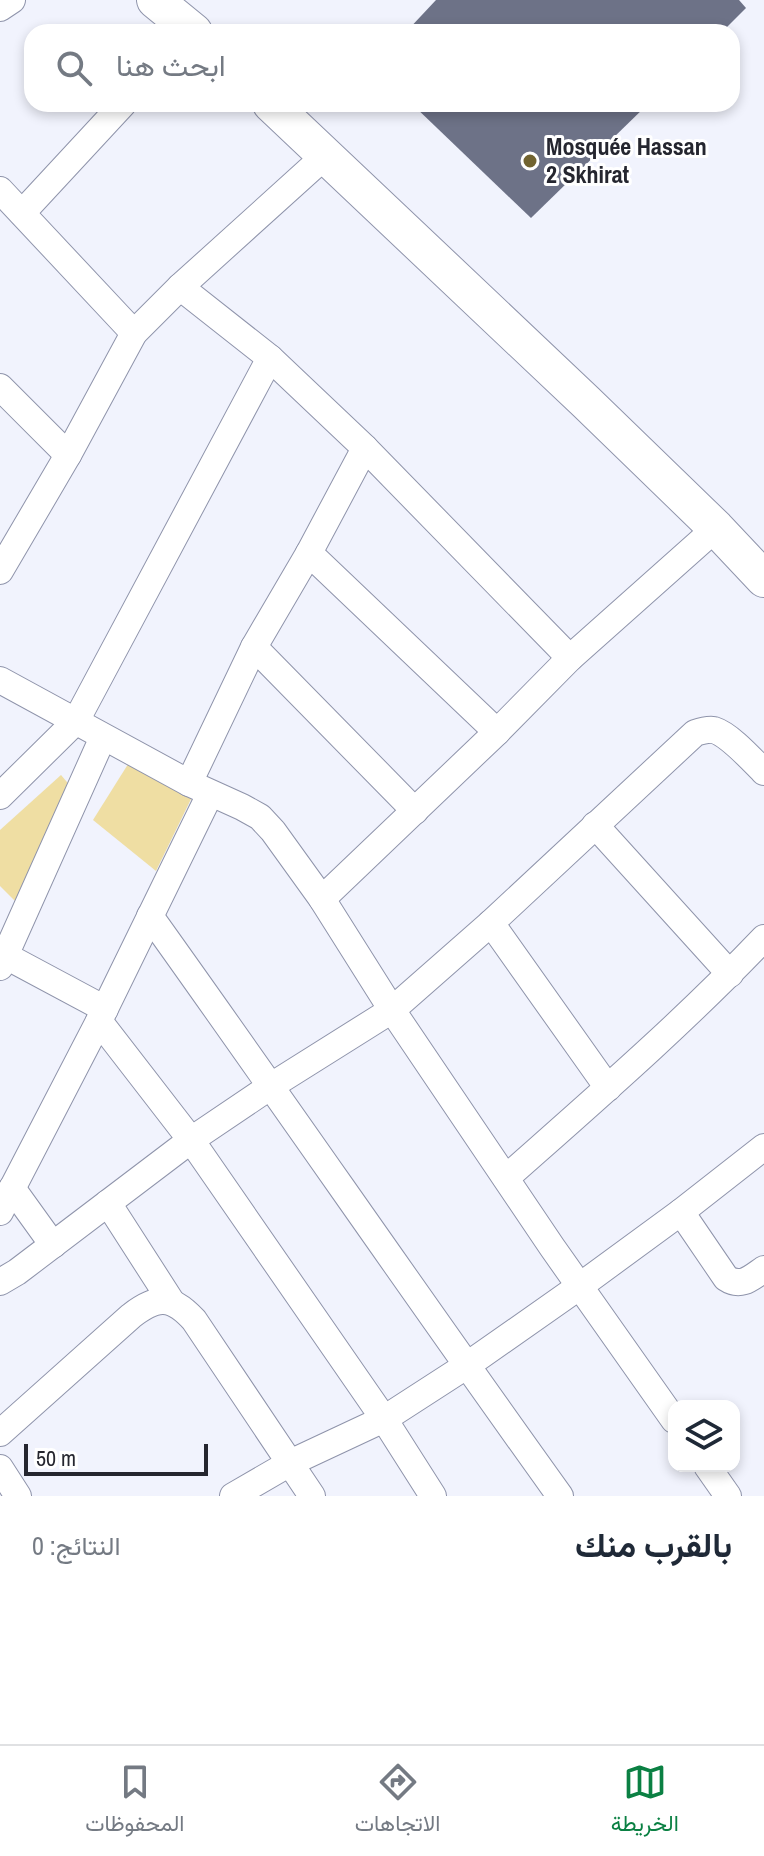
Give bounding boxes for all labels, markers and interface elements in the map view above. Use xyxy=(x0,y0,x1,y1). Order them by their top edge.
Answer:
search box xyxy=(24,24,740,112)
text: ابحث هنا xyxy=(116,45,226,85)
icon: search xyxy=(52,46,96,90)
place label: Mosquée Hassan 2 Skhirat xyxy=(546,130,707,190)
marker: Mosquée Hassan 2 Skhirat xyxy=(521,152,539,170)
map controls xyxy=(668,1400,740,1472)
button: layers xyxy=(668,1400,740,1472)
scale bar xyxy=(24,1440,208,1476)
text: 50 m xyxy=(36,1443,76,1473)
text: بالقرب منك xyxy=(575,1522,732,1568)
text: النتائج: 0 xyxy=(32,1528,121,1563)
tab: المحفوظات xyxy=(85,1760,184,1843)
tab: الاتجاهات xyxy=(355,1760,440,1843)
tab: الخريطة xyxy=(611,1760,679,1843)

